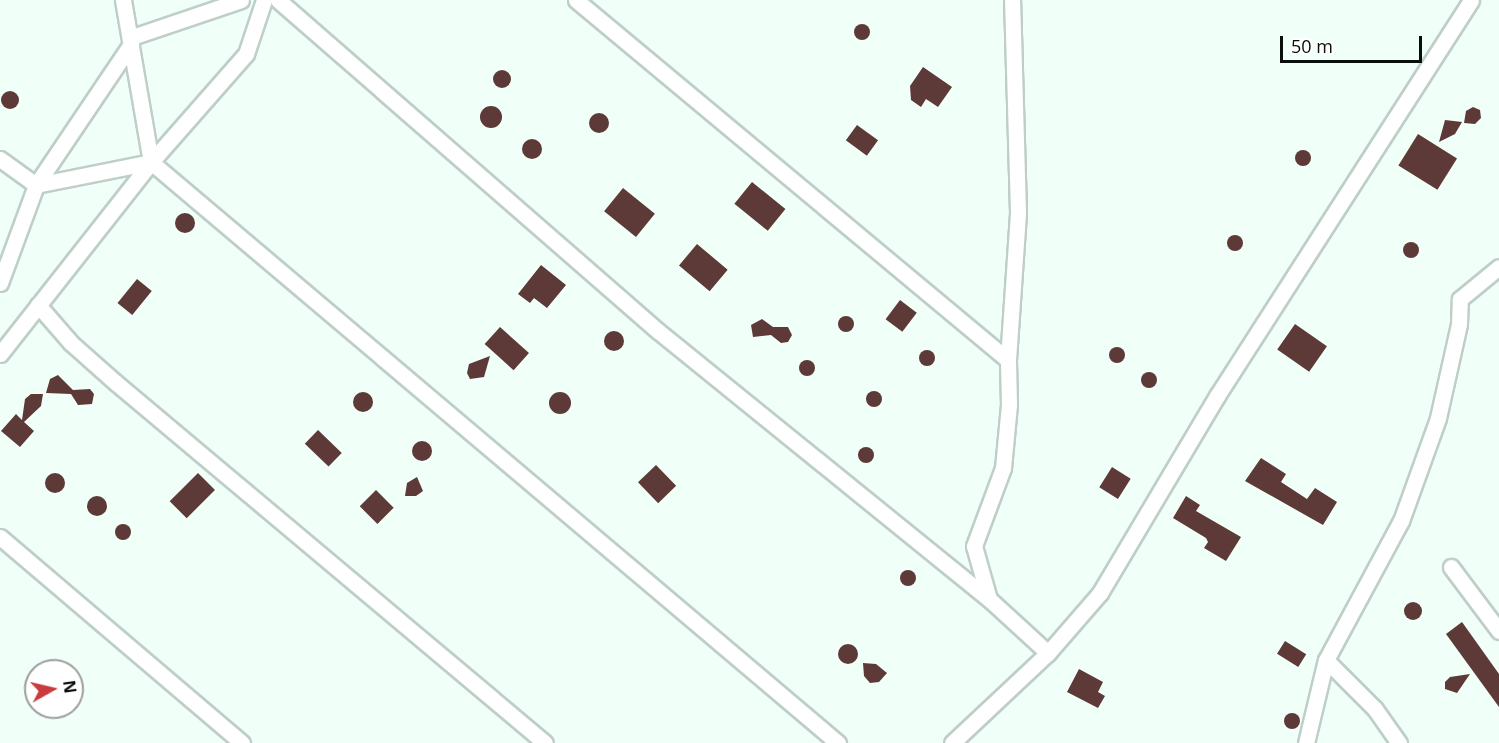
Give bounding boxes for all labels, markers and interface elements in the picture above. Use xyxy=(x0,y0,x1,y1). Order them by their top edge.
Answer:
scale bar xyxy=(1283,24,1426,62)
text: 50 m xyxy=(1291,34,1333,58)
north arrow xyxy=(24,659,84,719)
text: N xyxy=(58,679,82,695)

